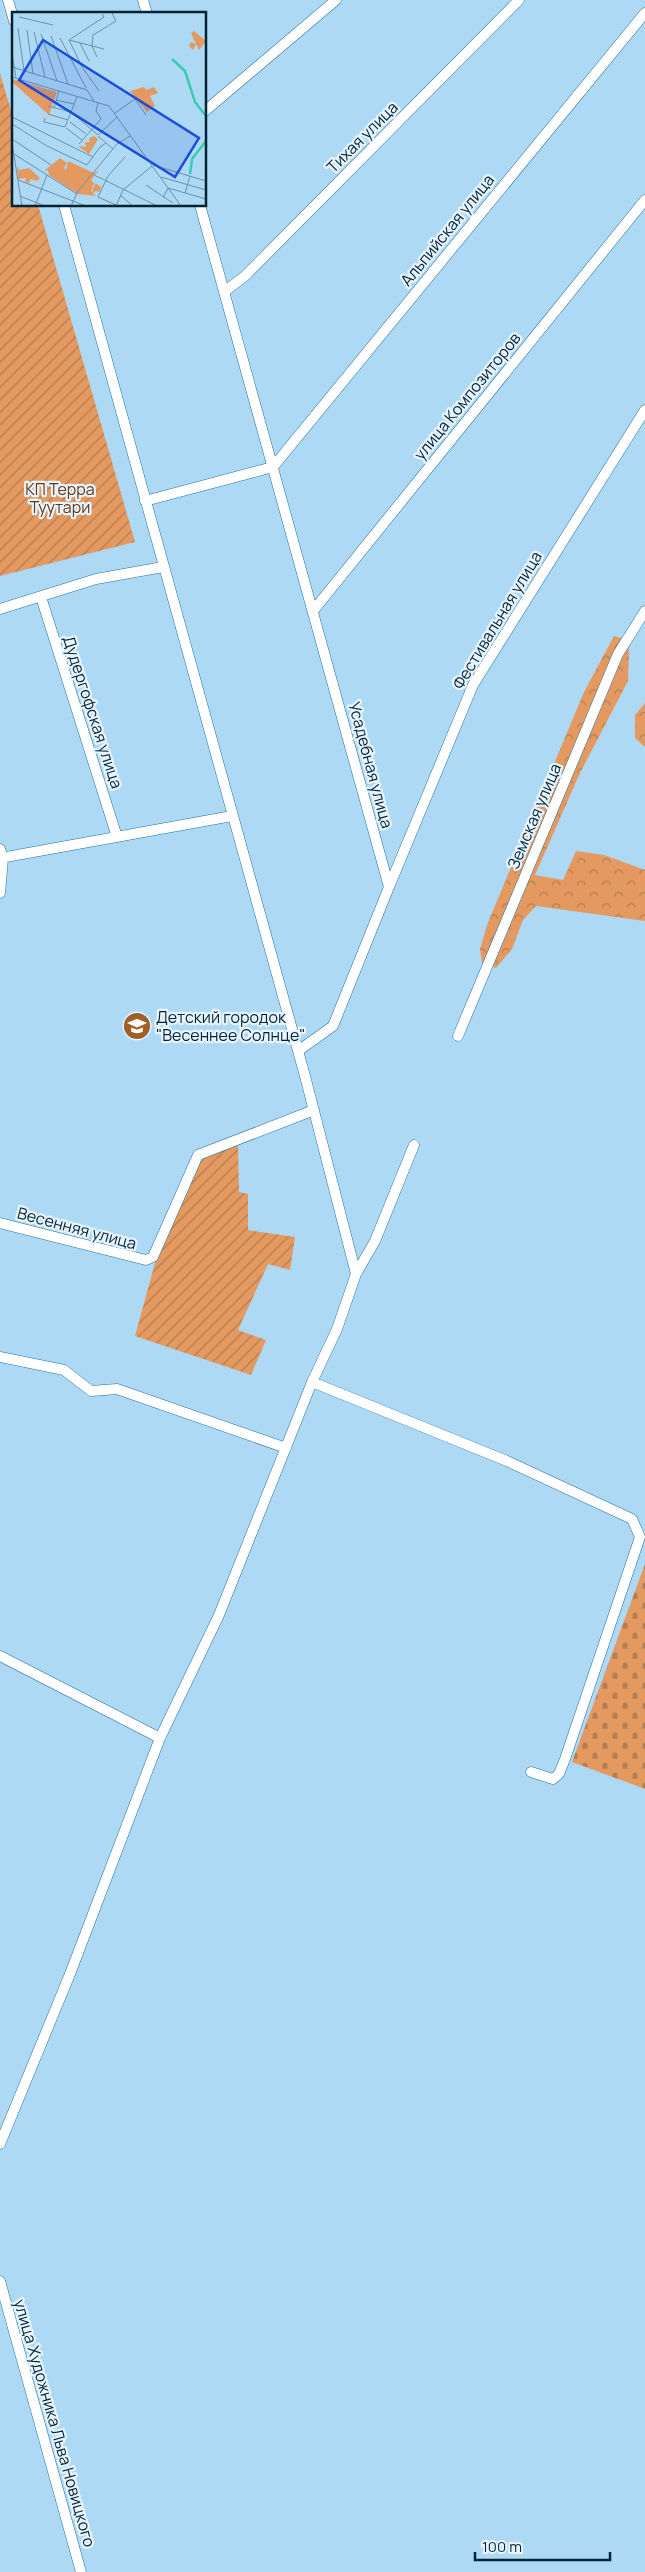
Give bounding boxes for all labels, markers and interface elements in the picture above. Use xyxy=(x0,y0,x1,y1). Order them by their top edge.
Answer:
inset map xyxy=(12,12,206,206)
street label: Тихая улица xyxy=(321,96,403,178)
street label: Альпийская улица xyxy=(395,169,499,291)
street label: улица Композиторов xyxy=(409,327,526,464)
park label: КП Терра Туутари xyxy=(25,478,95,518)
street label: Фестивальная улица xyxy=(447,547,547,693)
street label: Дудергофская улица xyxy=(58,633,128,791)
street label: Усадебная улица xyxy=(344,699,398,831)
street label: Земская улица xyxy=(502,760,566,872)
place label: Детский городок "Весеннее Солнце" xyxy=(156,1006,306,1046)
school or university icon: Детский городок "Весеннее Солнце" xyxy=(122,1011,152,1041)
street label: Весенняя улица xyxy=(15,1202,139,1254)
street label: улица Художника Льва Новицкого xyxy=(9,2296,101,2550)
scale bar xyxy=(475,2530,610,2562)
text: 100 m xyxy=(482,2536,522,2557)

